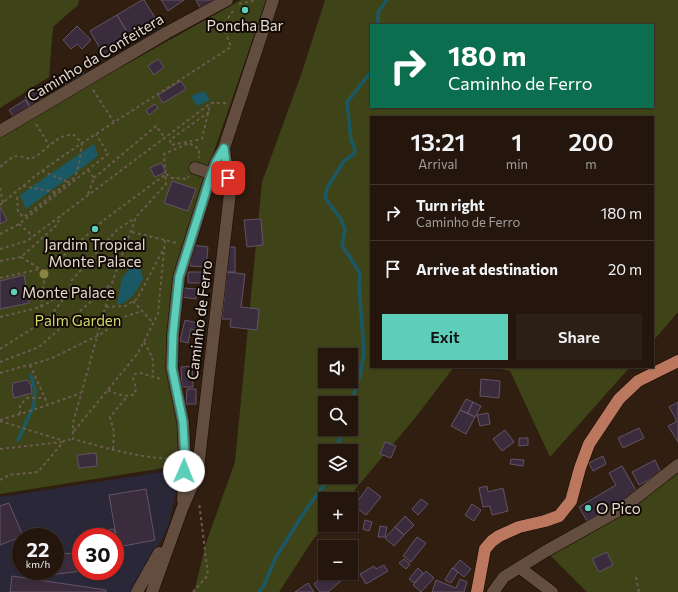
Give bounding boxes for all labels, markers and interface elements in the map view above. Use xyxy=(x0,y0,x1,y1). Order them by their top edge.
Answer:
marker: Poncha Bar xyxy=(240,5,250,15)
street label: Caminho da Confeitera xyxy=(23,9,167,105)
place label: Poncha Bar xyxy=(207,16,283,34)
text: 180 m xyxy=(448,38,526,72)
icon: right xyxy=(382,40,434,92)
text: Caminho de Ferro xyxy=(448,72,593,94)
text: 13:21 xyxy=(410,127,465,156)
text: 1 xyxy=(512,127,522,156)
text: 200 xyxy=(568,127,614,156)
text: Arrival xyxy=(418,156,458,172)
text: min xyxy=(506,156,528,172)
text: m xyxy=(585,156,597,172)
pin xyxy=(211,161,245,195)
icon: arrive xyxy=(217,167,239,189)
text: Turn right xyxy=(416,196,485,214)
icon: right xyxy=(382,202,404,224)
text: 180 m xyxy=(601,204,642,222)
text: Caminho de Ferro xyxy=(416,214,520,230)
marker: Jardim Tropical Monte Palace xyxy=(90,224,100,234)
place label: Jardim Tropical Monte Palace xyxy=(44,235,146,270)
icon: arrive xyxy=(382,258,404,280)
street label: Caminho de Ferro xyxy=(183,259,215,381)
text: Arrive at destination xyxy=(416,260,558,278)
text: 20 m xyxy=(608,260,642,278)
place label: Monte Palace xyxy=(22,283,115,301)
marker: Monte Palace xyxy=(9,287,19,297)
park label: Palm Garden xyxy=(35,311,121,329)
button: Exit xyxy=(382,314,508,360)
button: Share xyxy=(516,314,642,360)
map controls xyxy=(318,348,358,580)
button: sound xyxy=(318,348,358,388)
button: search xyxy=(318,396,358,436)
button: layers xyxy=(318,444,358,484)
position arrow xyxy=(163,450,205,492)
button: + xyxy=(318,492,358,532)
place label: O Pico xyxy=(596,499,641,517)
marker: O Pico xyxy=(583,503,593,513)
speed limit sign: 30 xyxy=(72,528,124,580)
text: 22 xyxy=(27,537,49,561)
button: − xyxy=(318,540,358,580)
text: km/h xyxy=(26,558,50,570)

